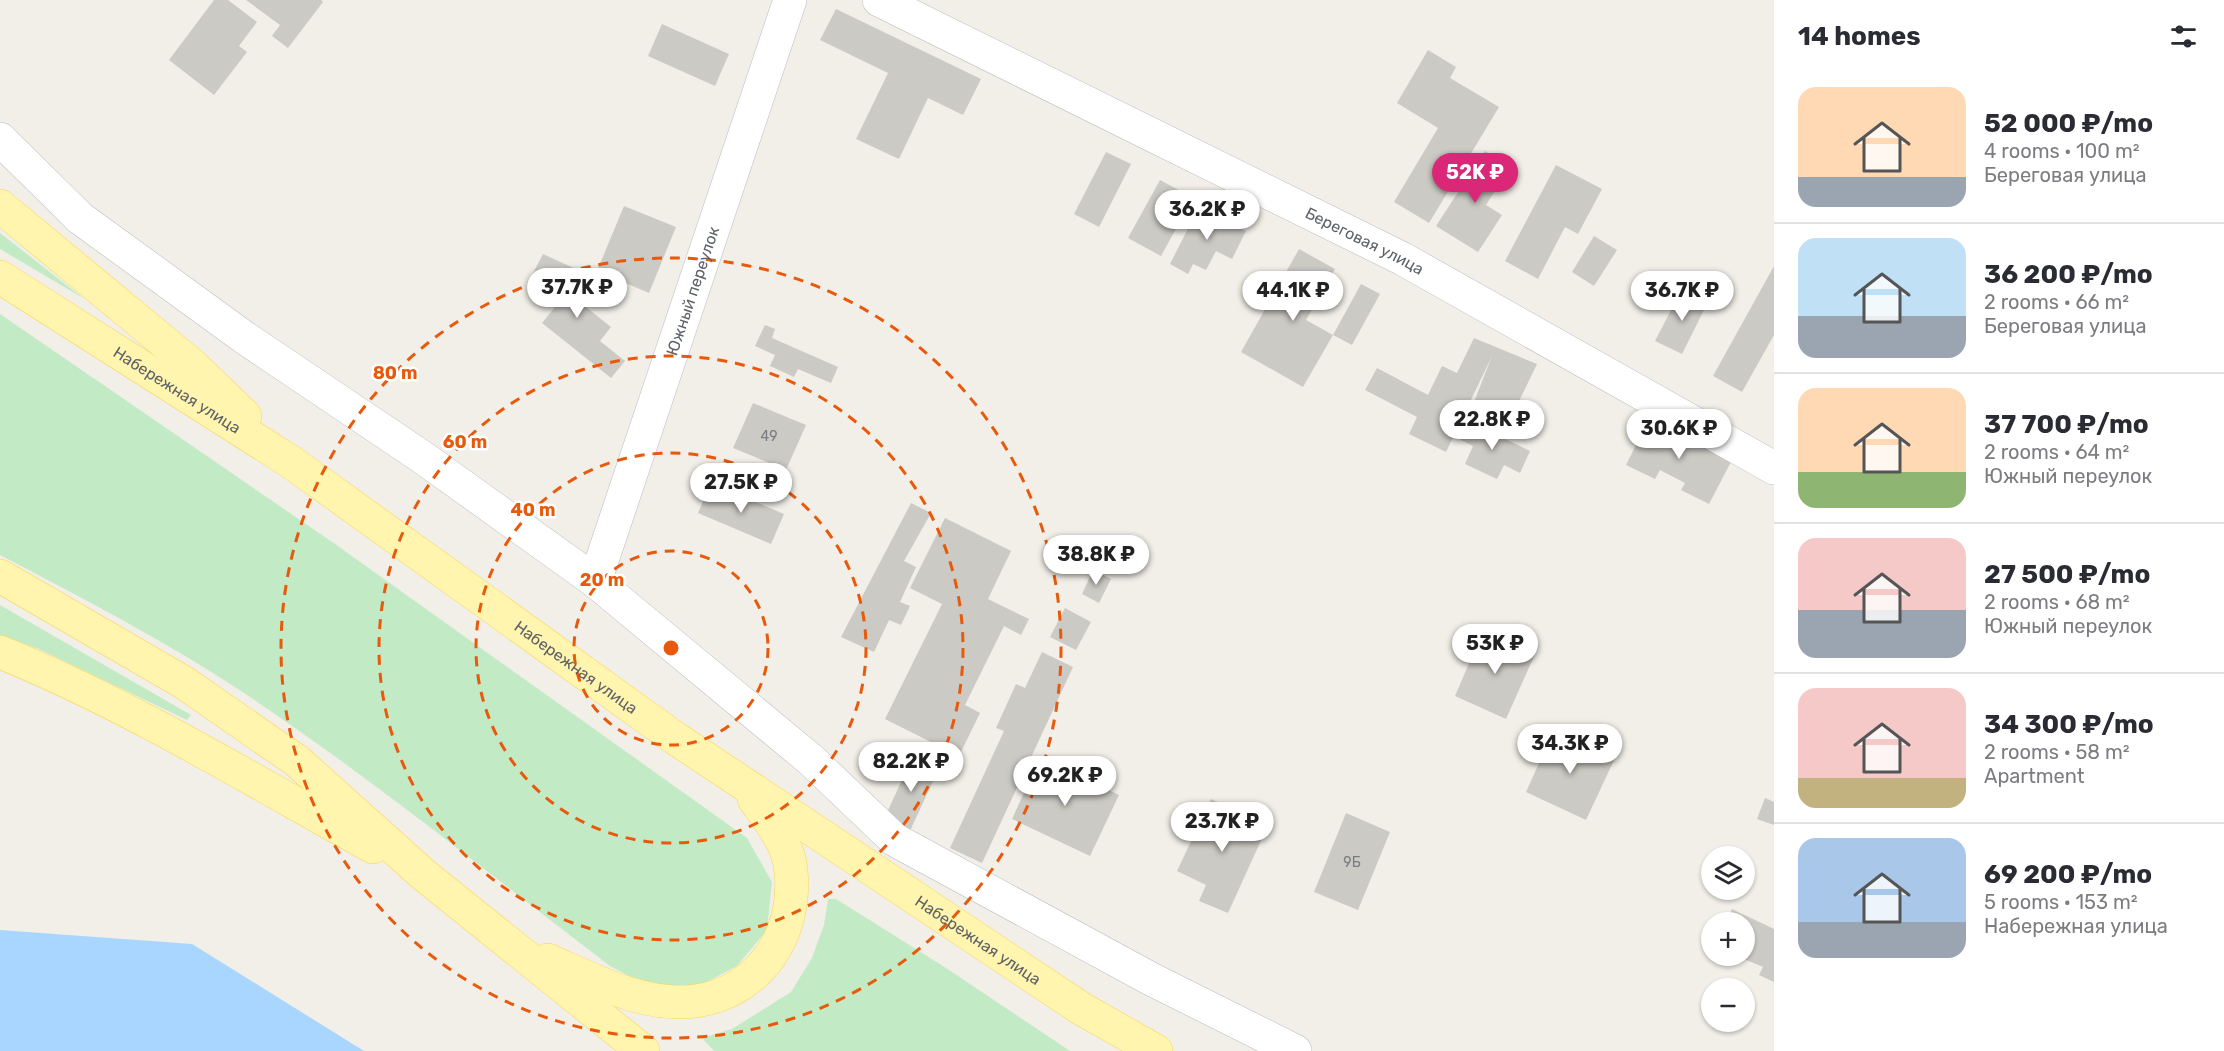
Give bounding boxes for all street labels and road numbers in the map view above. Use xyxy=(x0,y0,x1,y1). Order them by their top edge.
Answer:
street label: Береговая улица xyxy=(1302,203,1427,279)
street label: Южный переулок xyxy=(662,224,723,358)
street label: Набережная улица xyxy=(110,343,244,438)
street label: Набережная улица xyxy=(511,617,641,718)
street label: Набережная улица xyxy=(911,892,1044,989)

